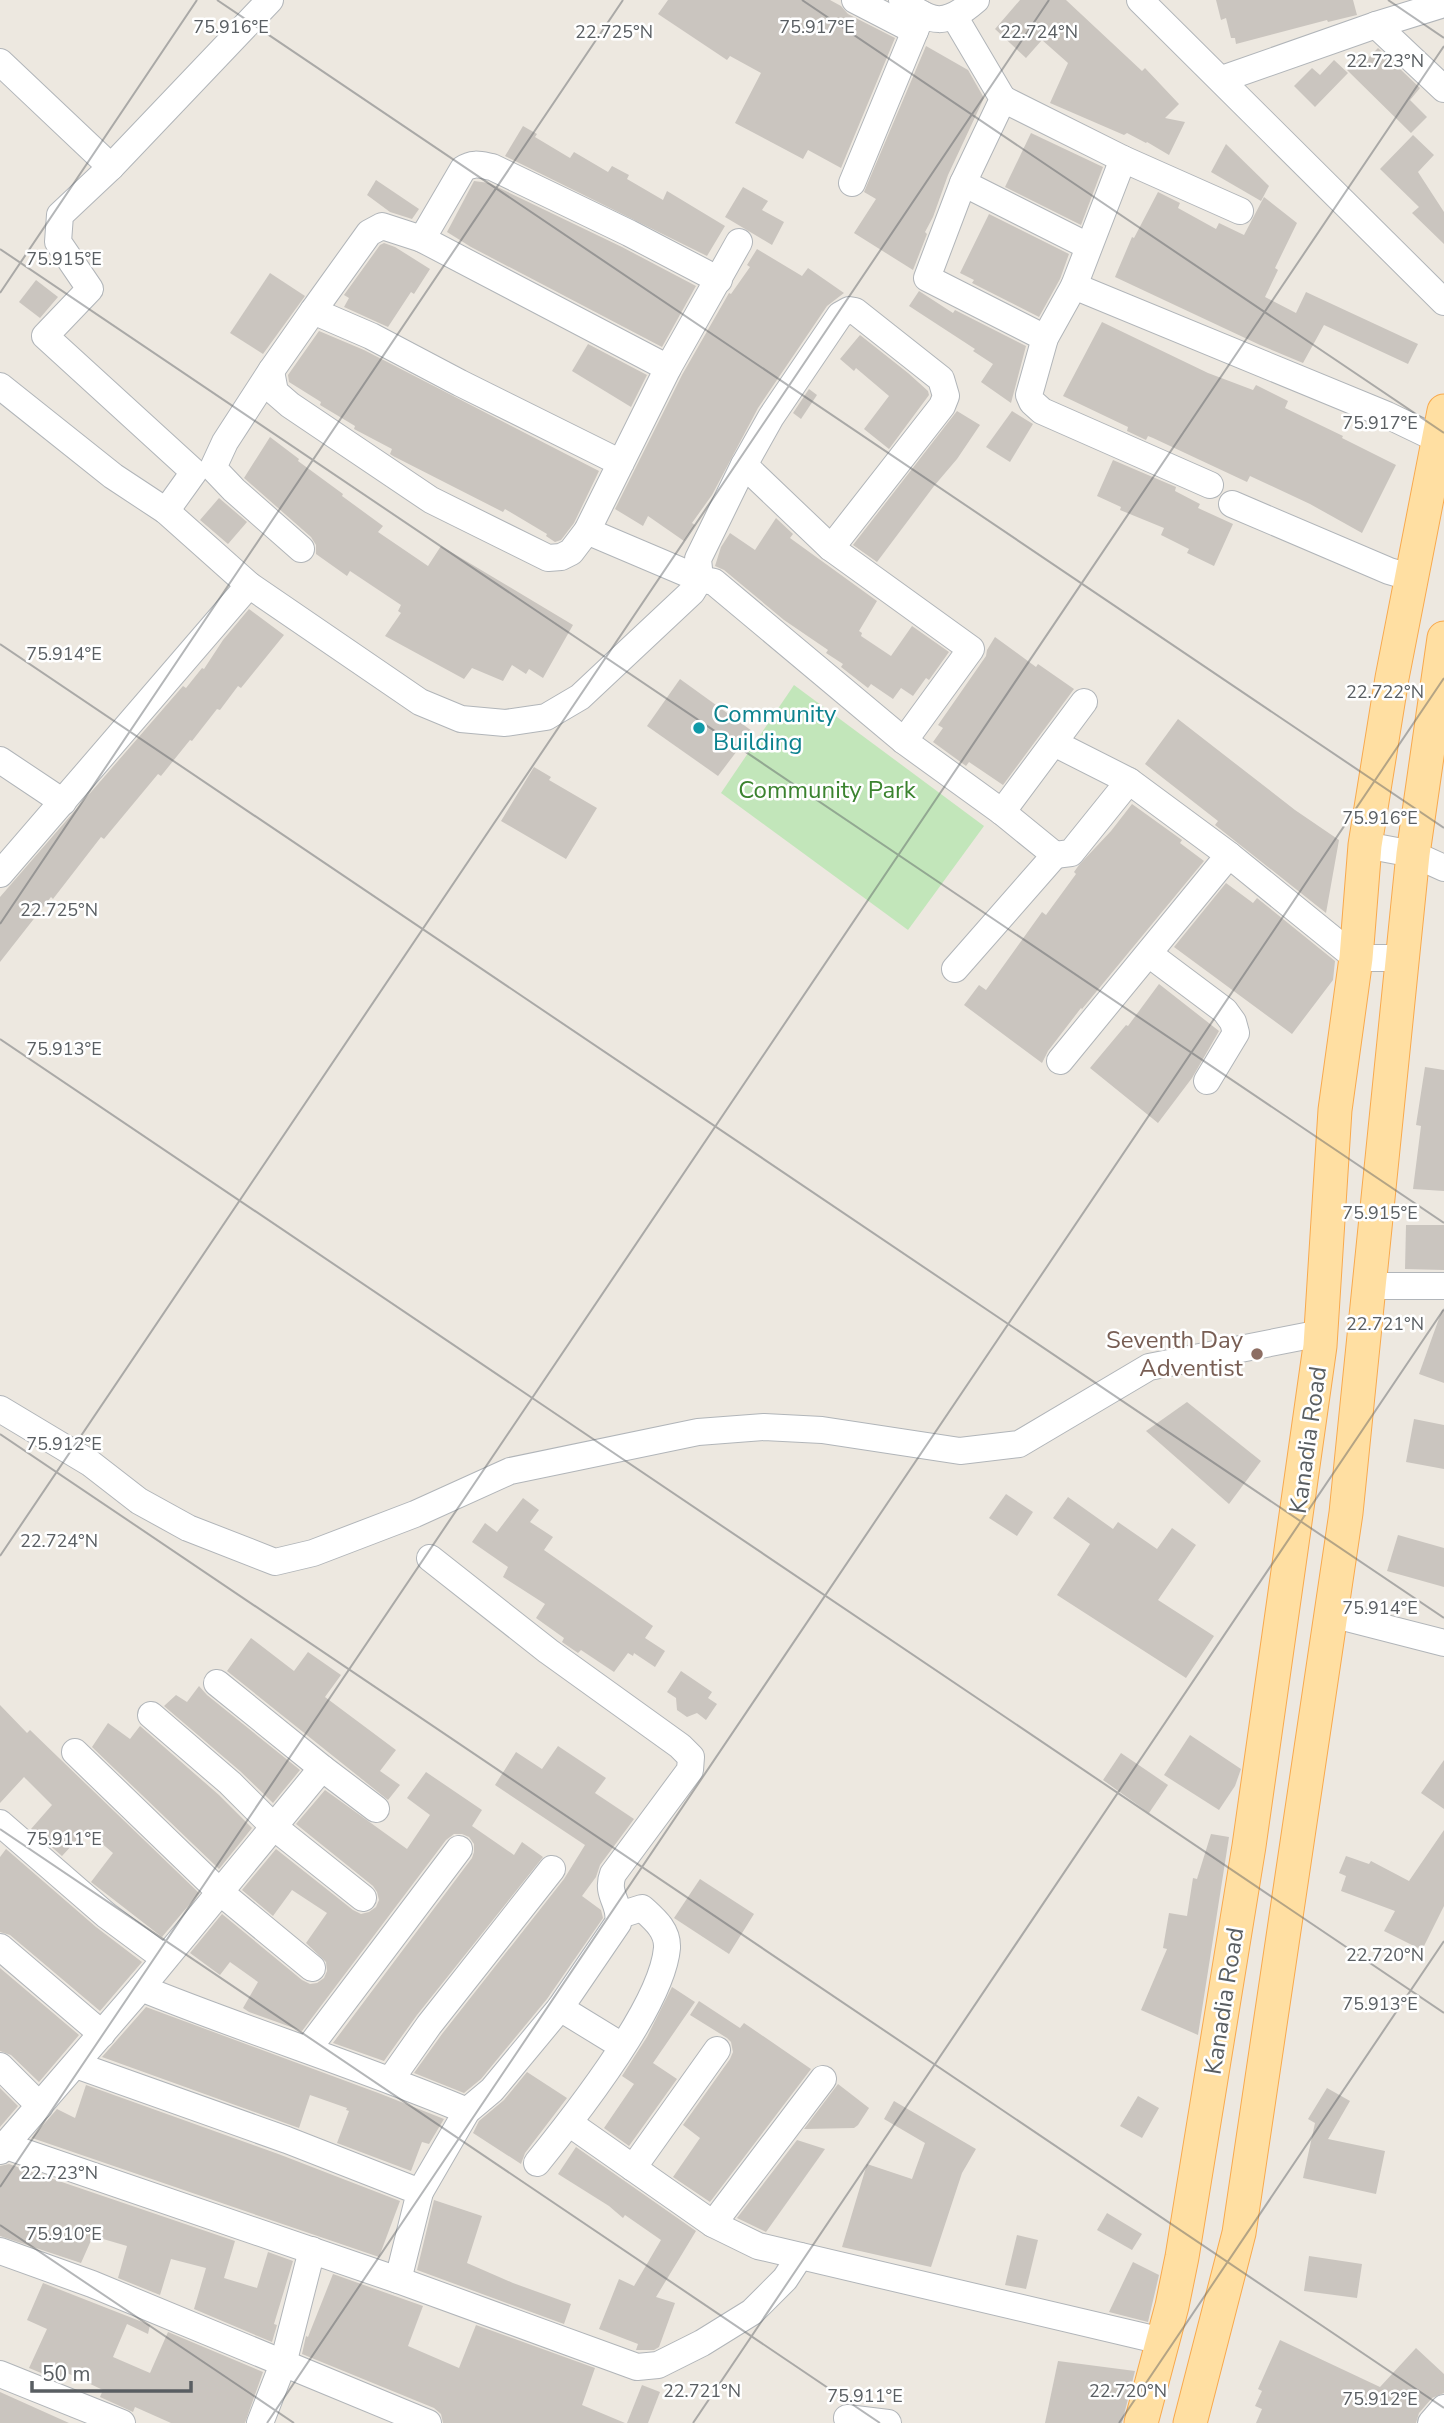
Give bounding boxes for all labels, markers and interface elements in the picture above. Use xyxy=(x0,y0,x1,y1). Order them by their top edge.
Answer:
text: 75.916°E xyxy=(193,15,269,39)
text: 75.917°E xyxy=(779,15,855,39)
text: 22.725°N xyxy=(575,20,653,44)
text: 22.724°N xyxy=(1000,20,1078,44)
text: 22.723°N xyxy=(1346,49,1424,73)
text: 75.915°E xyxy=(26,247,102,271)
text: 75.917°E xyxy=(1342,411,1418,435)
text: 75.914°E xyxy=(26,642,102,666)
text: 22.722°N xyxy=(1346,680,1424,704)
place label: Community Building xyxy=(713,698,837,758)
marker: Community Building xyxy=(691,720,707,736)
park label: Community Park xyxy=(738,774,917,806)
text: 75.916°E xyxy=(1342,806,1418,830)
text: 22.725°N xyxy=(20,898,98,922)
text: 75.913°E xyxy=(26,1037,102,1061)
text: 75.915°E xyxy=(1342,1201,1418,1225)
text: 22.721°N xyxy=(1346,1312,1424,1336)
place label: Seventh Day Adventist xyxy=(1106,1324,1244,1384)
marker: Seventh Day Adventist xyxy=(1249,1346,1265,1362)
street label: Kanadia Road xyxy=(1282,1364,1334,1516)
text: 75.912°E xyxy=(26,1432,102,1456)
text: 22.724°N xyxy=(20,1529,98,1553)
text: 75.914°E xyxy=(1342,1596,1418,1620)
text: 75.911°E xyxy=(26,1827,102,1851)
street label: Kanadia Road xyxy=(1197,1925,1251,2077)
text: 22.720°N xyxy=(1346,1943,1424,1967)
text: 75.913°E xyxy=(1342,1992,1418,2016)
text: 22.723°N xyxy=(20,2161,98,2185)
text: 75.910°E xyxy=(26,2222,102,2246)
scale bar xyxy=(32,2350,191,2394)
text: 50 m xyxy=(42,2360,91,2388)
text: 22.721°N xyxy=(663,2379,741,2403)
text: 22.720°N xyxy=(1089,2379,1167,2403)
text: 75.911°E xyxy=(827,2384,903,2408)
text: 75.912°E xyxy=(1342,2387,1418,2411)

